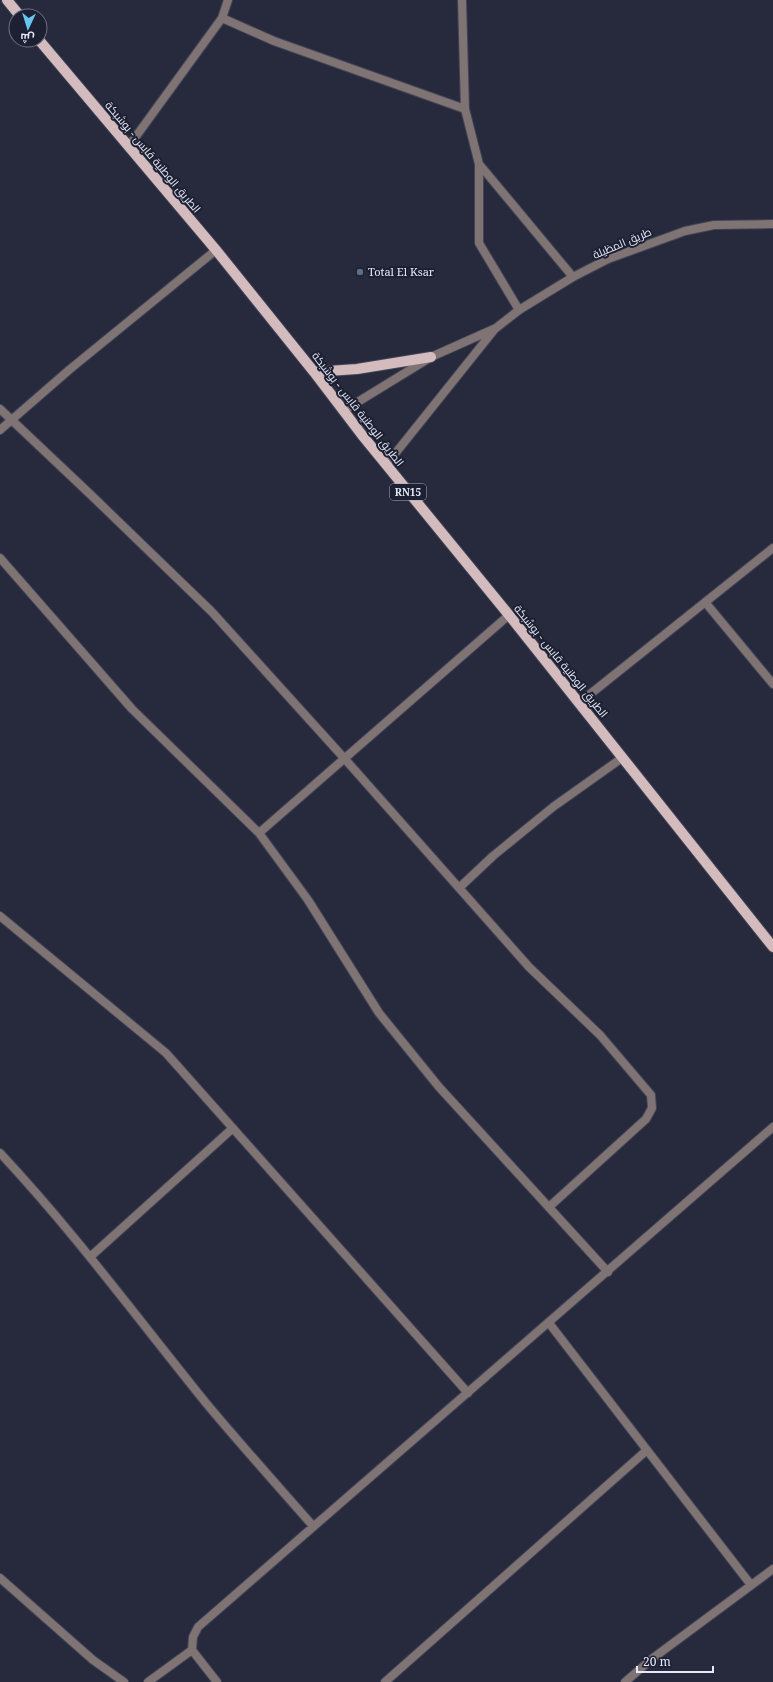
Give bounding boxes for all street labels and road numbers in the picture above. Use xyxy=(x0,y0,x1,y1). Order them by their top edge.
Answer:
street label: الطريق الوطنية قابس - بوشبكة xyxy=(102,98,205,216)
street label: طريق المظيلة xyxy=(590,223,654,262)
street label: الطريق الوطنية قابس - بوشبكة xyxy=(309,348,408,469)
road number: RN15 xyxy=(390,484,426,500)
street label: الطريق الوطنية قابس - بوشبكة xyxy=(511,601,612,720)

